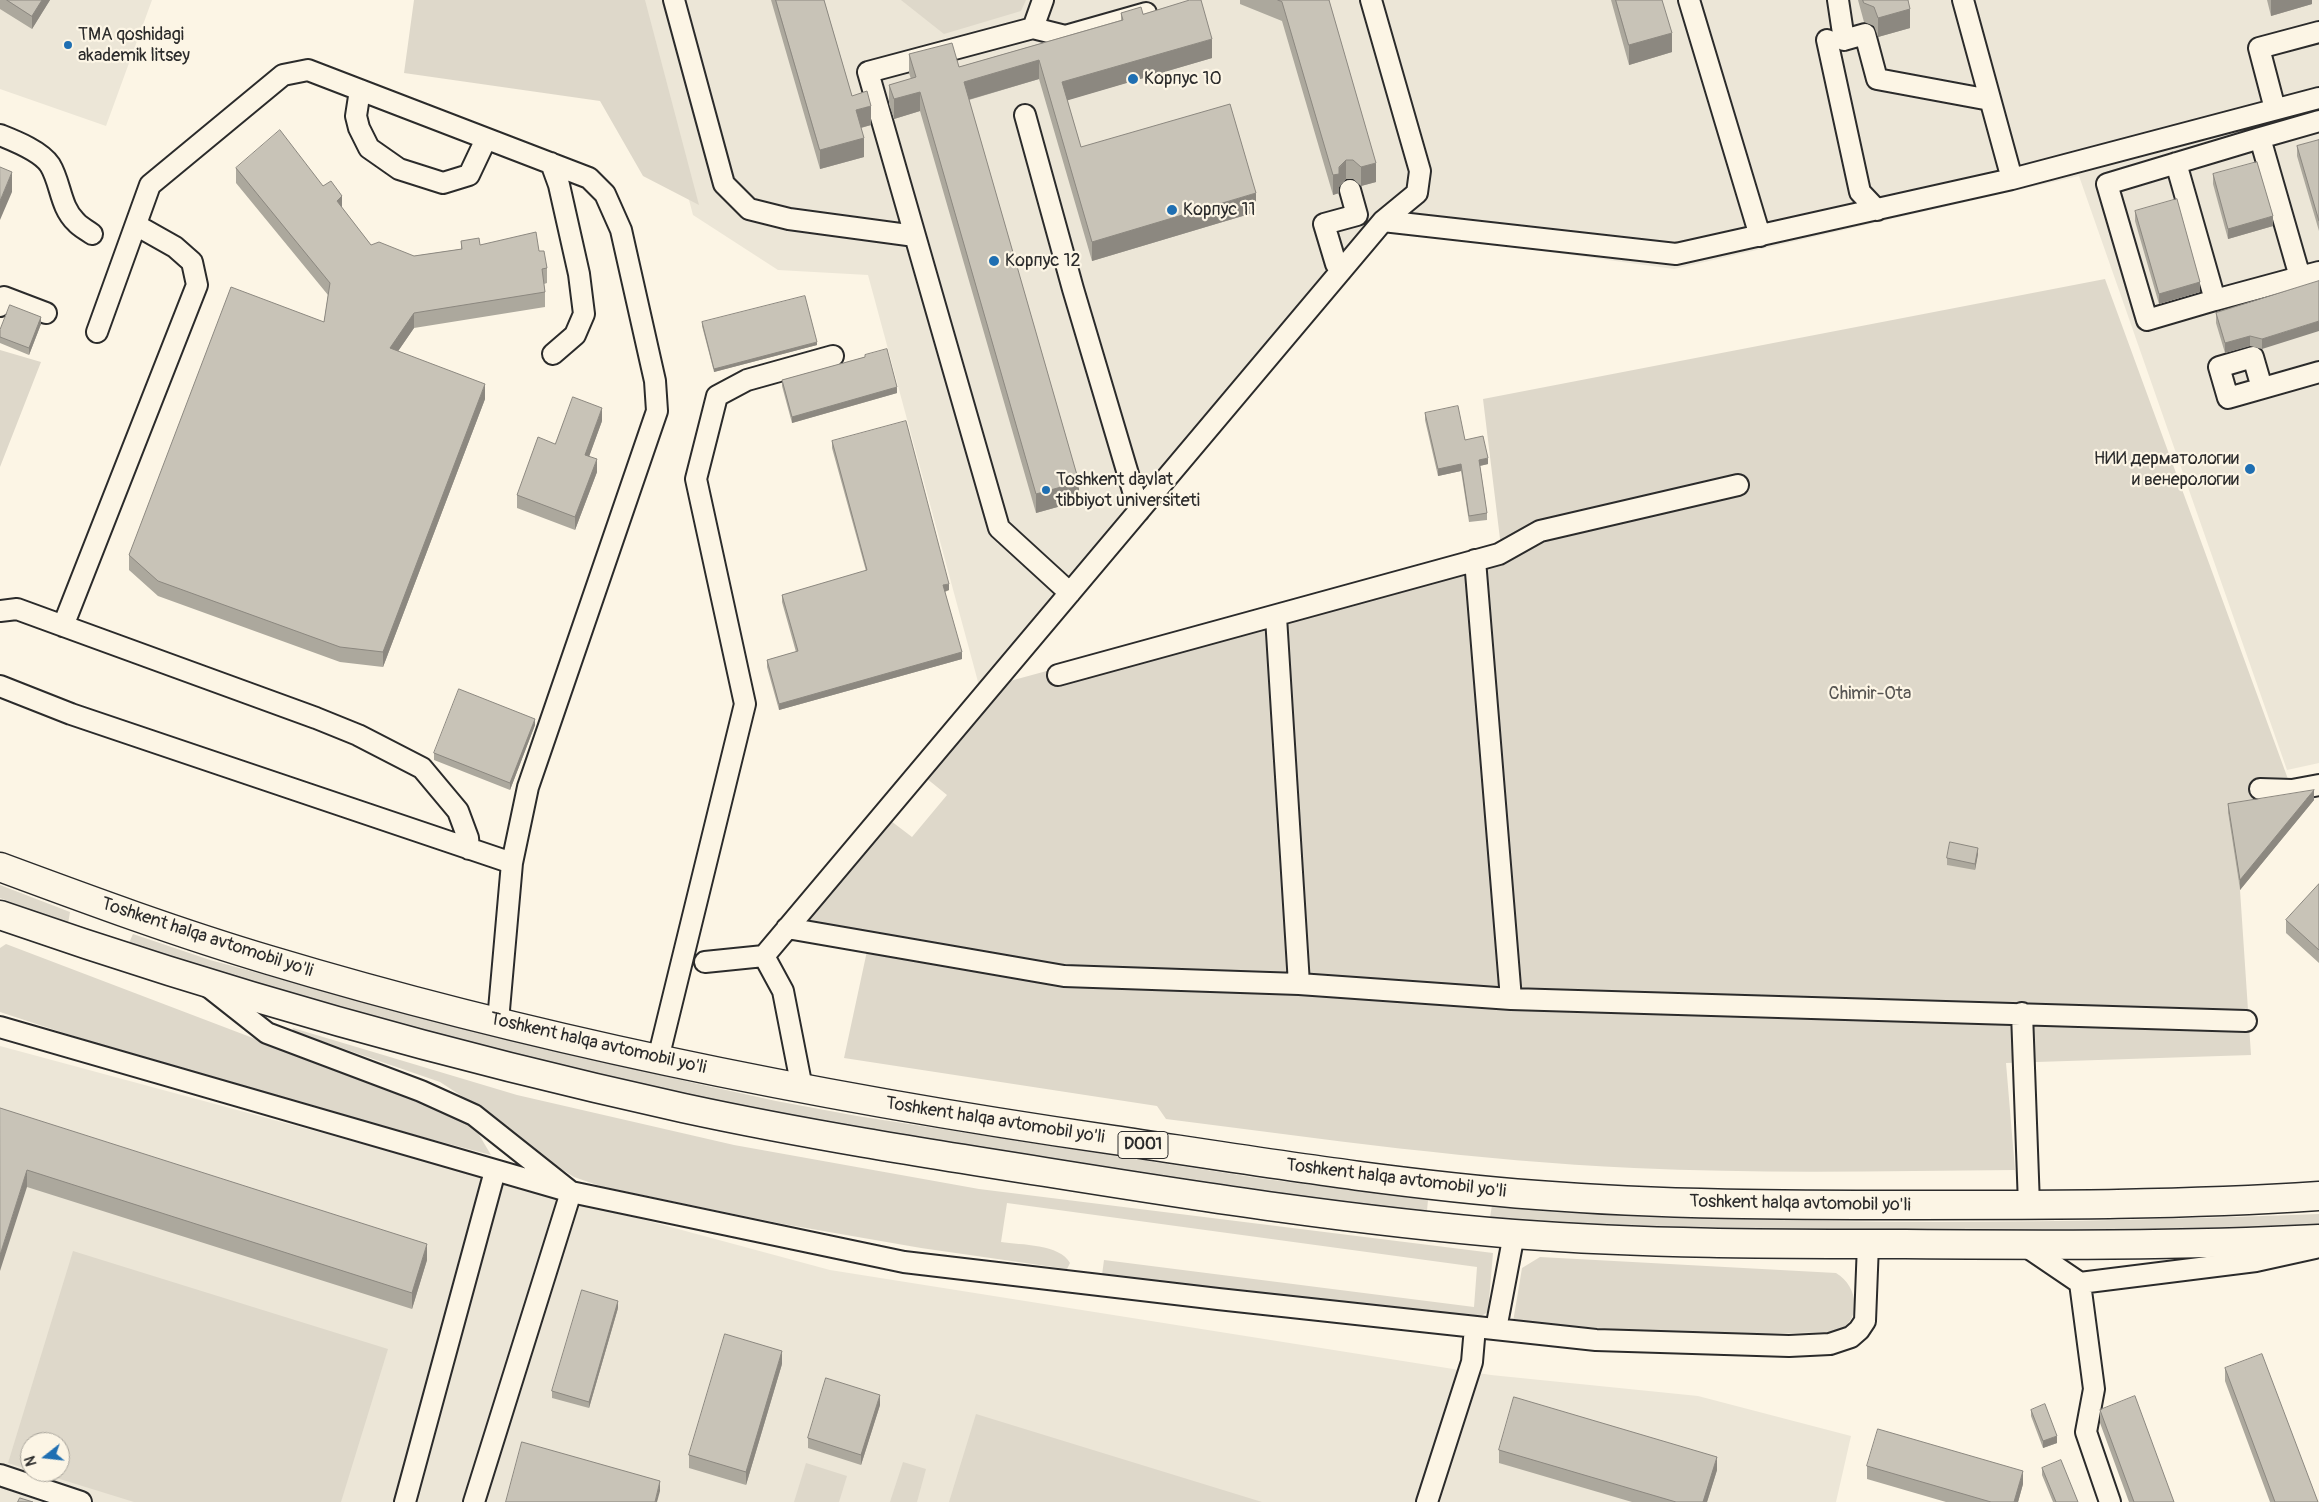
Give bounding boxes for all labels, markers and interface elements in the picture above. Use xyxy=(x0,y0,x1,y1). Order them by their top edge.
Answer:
place label: TMA qoshidagi akademik litsey xyxy=(78,24,190,66)
marker: TMA qoshidagi akademik litsey xyxy=(62,39,74,51)
place label: Корпус 10 xyxy=(1144,68,1222,90)
marker: Корпус 10 xyxy=(1126,72,1140,86)
place label: Корпус 11 xyxy=(1183,199,1255,221)
marker: Корпус 11 xyxy=(1165,203,1179,217)
place label: Корпус 12 xyxy=(1005,250,1081,272)
marker: Корпус 12 xyxy=(987,254,1001,268)
place label: НИИ дерматологии и венерологии xyxy=(2094,448,2239,490)
marker: НИИ дерматологии и венерологии xyxy=(2243,462,2257,476)
place label: Toshkent davlat tibbiyot universiteti xyxy=(1056,469,1200,512)
marker: Toshkent davlat tibbiyot universiteti xyxy=(1040,484,1052,496)
park label: Chimir-Ota xyxy=(1829,683,1911,705)
street label: Toshkent halqa avtomobil yo'li xyxy=(98,894,316,982)
street label: Toshkent halqa avtomobil yo'li xyxy=(488,1009,708,1079)
street label: Toshkent halqa avtomobil yo'li xyxy=(884,1093,1106,1149)
road number: D001 xyxy=(1118,1132,1168,1158)
street label: Toshkent halqa avtomobil yo'li xyxy=(1285,1155,1507,1203)
street label: Toshkent halqa avtomobil yo'li xyxy=(1689,1191,1911,1217)
north arrow xyxy=(20,1432,70,1482)
text: N xyxy=(22,1454,41,1468)

